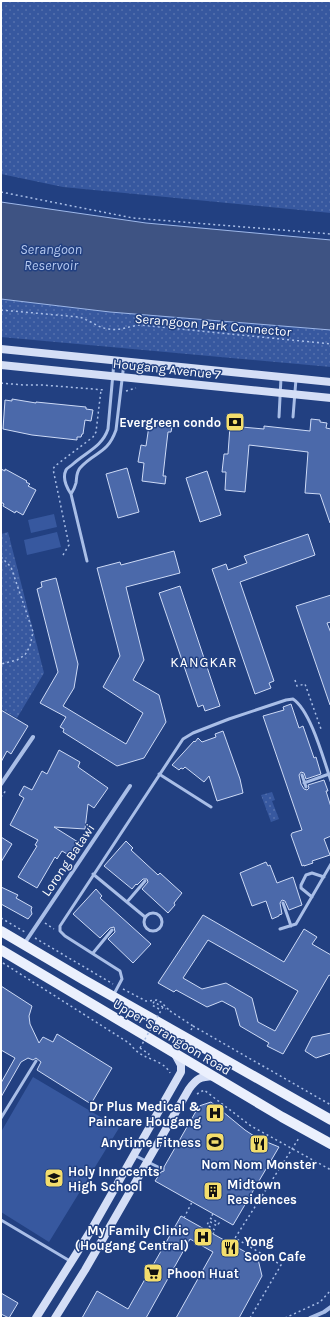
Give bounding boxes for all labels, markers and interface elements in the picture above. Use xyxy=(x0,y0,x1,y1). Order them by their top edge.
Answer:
water label: Serangoon Reservoir xyxy=(20,241,82,274)
street label: Serangoon Park Connector xyxy=(134,311,292,339)
street label: Hougang Avenue 7 xyxy=(112,356,222,382)
bank icon: Evergreen condo xyxy=(224,411,246,433)
place label: Evergreen condo xyxy=(119,415,221,430)
district label: KANGKAR xyxy=(170,654,238,671)
street label: Lorong Batawi xyxy=(38,821,98,899)
street label: Upper Serangoon Road xyxy=(110,996,234,1078)
place label: Dr Plus Medical & Paincare Hougang xyxy=(88,1099,201,1129)
hospital icon: Dr Plus Medical & Paincare Hougang xyxy=(204,1102,226,1124)
sports icon: Anytime Fitness xyxy=(204,1131,226,1153)
restaurant icon: Nom Nom Monster xyxy=(248,1133,270,1155)
place label: Anytime Fitness xyxy=(101,1135,201,1150)
place label: Nom Nom Monster xyxy=(201,1157,318,1172)
place label: Holy Innocents' High School xyxy=(68,1164,162,1194)
school or university icon: Holy Innocents' High School xyxy=(43,1167,65,1189)
place label: Midtown Residences xyxy=(227,1177,297,1207)
building icon: Midtown Residences xyxy=(202,1180,224,1202)
place label: My Family Clinic (Hougang Central) xyxy=(75,1223,189,1253)
hospital icon: My Family Clinic (Hougang Central) xyxy=(192,1226,214,1248)
place label: Yong Soon Cafe xyxy=(244,1234,306,1264)
restaurant icon: Yong Soon Cafe xyxy=(219,1237,241,1259)
supermarket icon: Phoon Huat xyxy=(142,1262,164,1284)
place label: Phoon Huat xyxy=(167,1266,239,1281)

